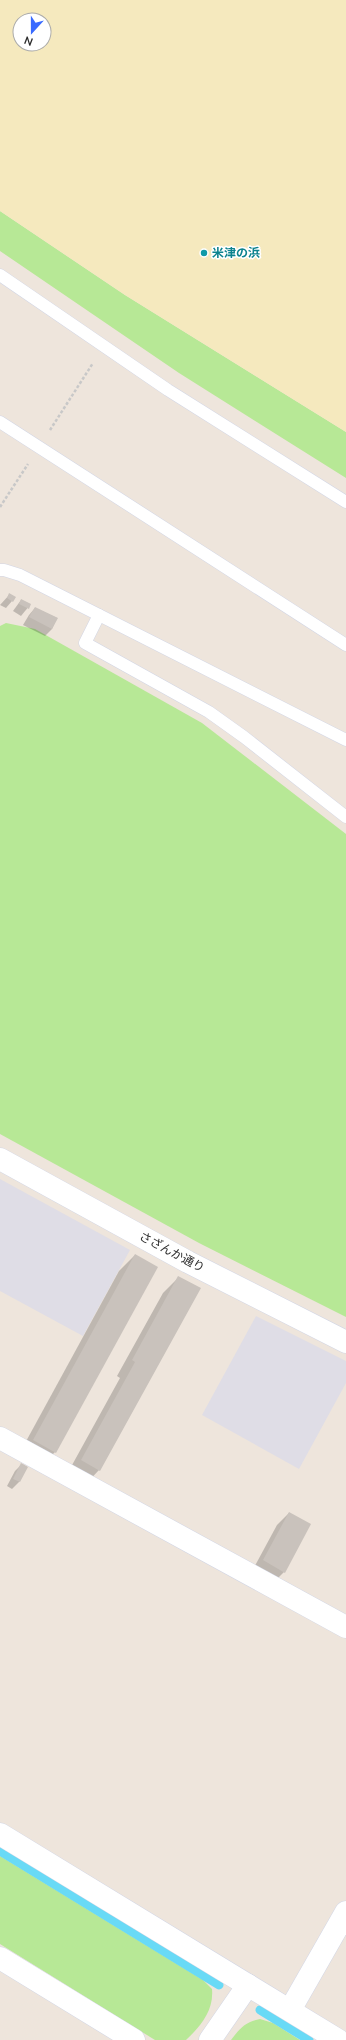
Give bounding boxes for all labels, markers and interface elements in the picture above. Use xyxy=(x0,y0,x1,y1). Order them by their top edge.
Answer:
north arrow xyxy=(12,12,52,52)
text: N xyxy=(22,32,35,49)
place label: 米津の浜 xyxy=(212,245,260,261)
marker: 米津の浜 xyxy=(199,248,209,258)
street label: さざんか通り xyxy=(136,1228,208,1276)

